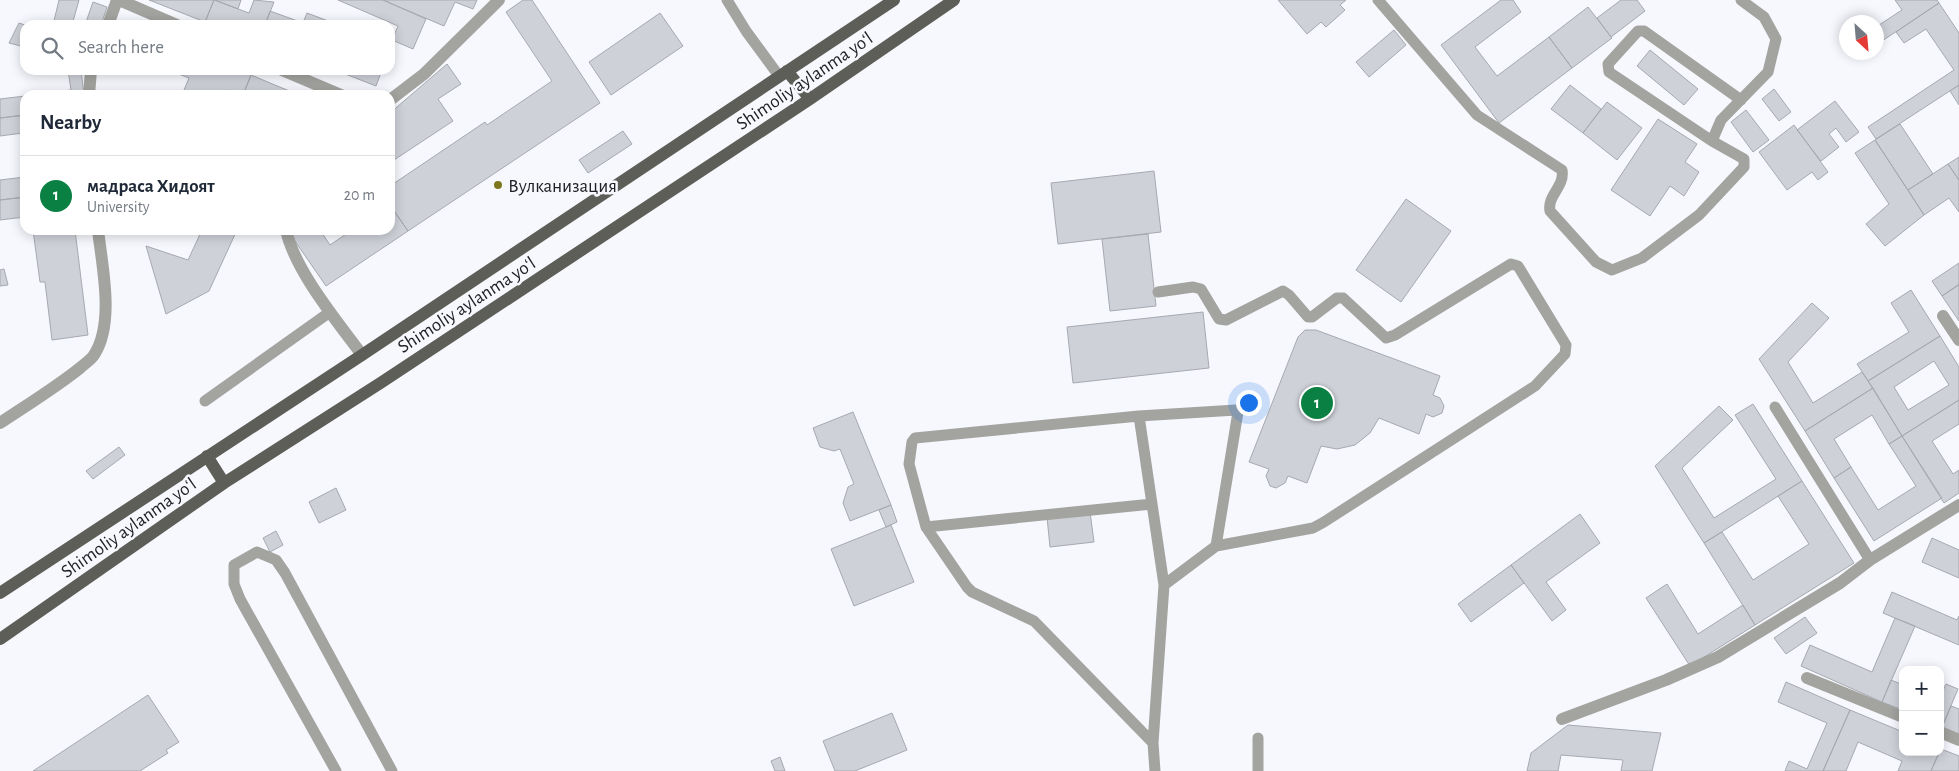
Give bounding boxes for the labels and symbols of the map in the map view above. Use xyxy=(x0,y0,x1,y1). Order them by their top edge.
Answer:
north arrow xyxy=(1839,15,1884,60)
street label: Shimoliy aylanma yoʻl xyxy=(733,29,876,134)
place label: Вулканизация xyxy=(508,177,617,196)
marker: Вулканизация xyxy=(492,179,504,191)
street label: Shimoliy aylanma yoʻl xyxy=(395,254,539,357)
pin: 1 xyxy=(1301,384,1333,422)
your location xyxy=(1236,390,1262,416)
street label: Shimoliy aylanma yoʻl xyxy=(58,475,200,582)

